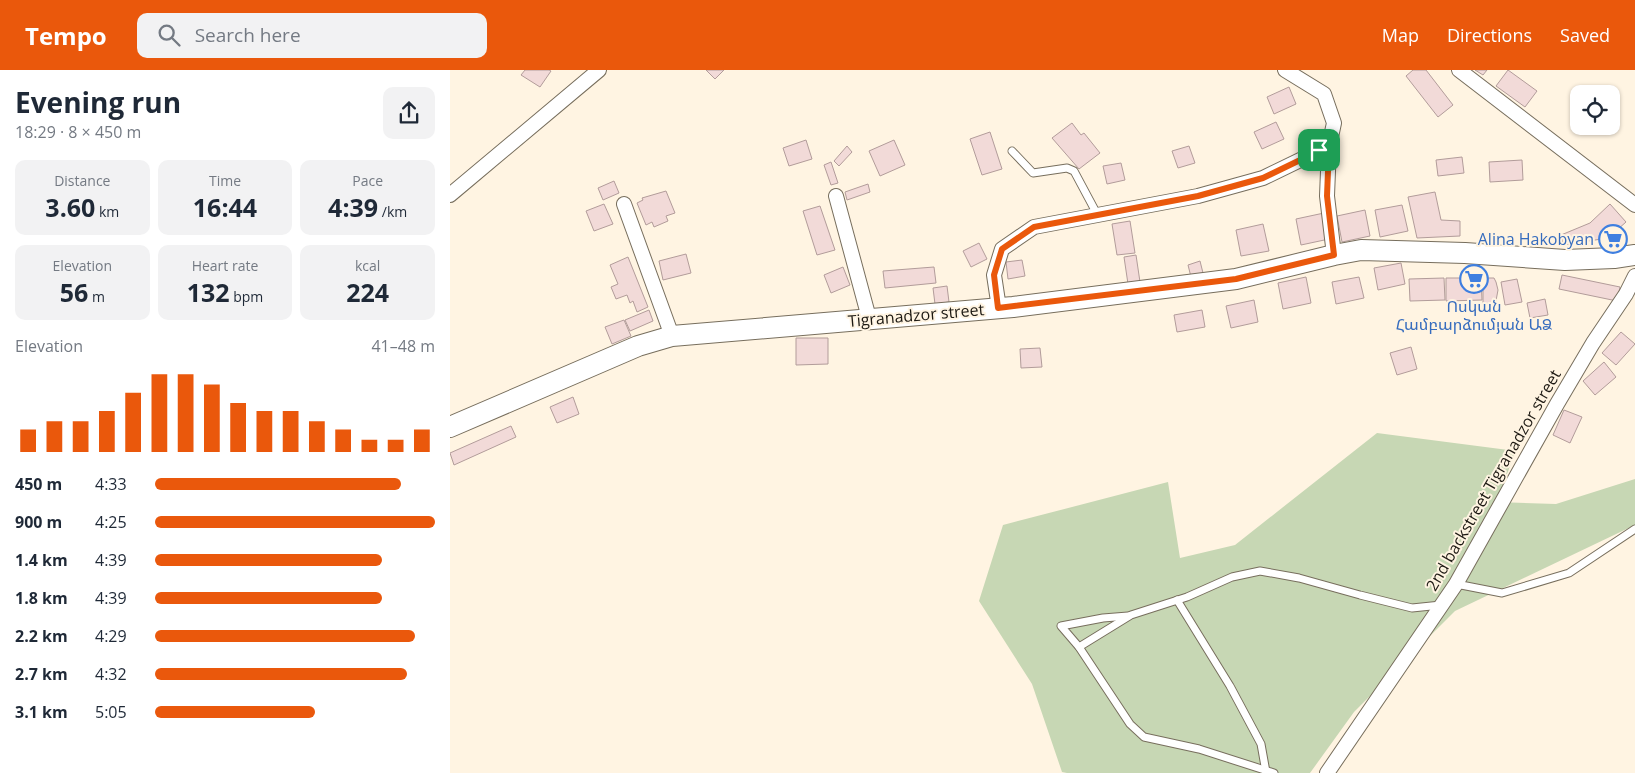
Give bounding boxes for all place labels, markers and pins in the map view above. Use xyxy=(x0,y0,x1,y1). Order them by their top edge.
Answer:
pin xyxy=(1298,129,1340,171)
supermarket icon: Alina Hakobyan xyxy=(1598,224,1628,254)
place label: Alina Hakobyan xyxy=(1478,228,1594,250)
supermarket icon: Ոսկան Համբարձումյան ԱՁ xyxy=(1459,264,1489,294)
place label: Ոսկան Համբարձումյան ԱՁ xyxy=(1396,295,1552,335)

